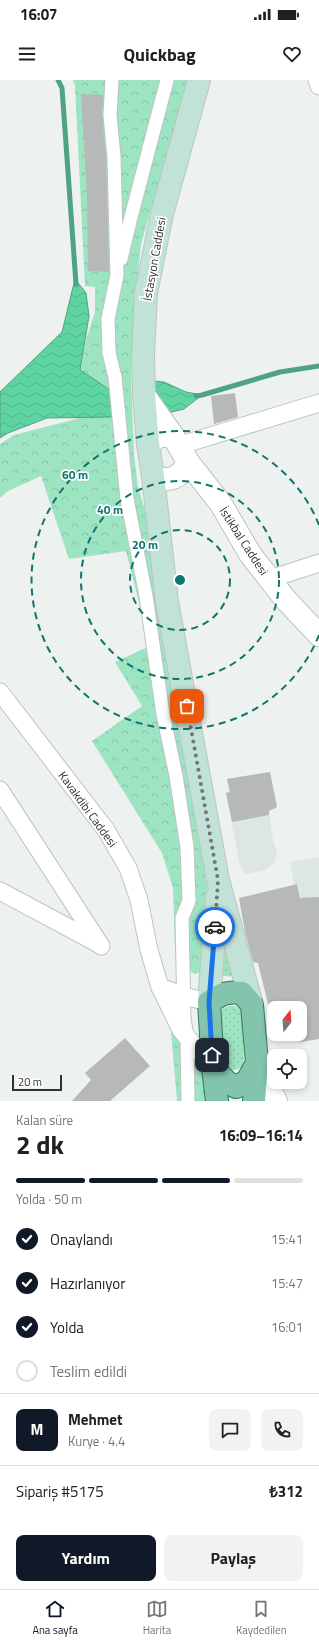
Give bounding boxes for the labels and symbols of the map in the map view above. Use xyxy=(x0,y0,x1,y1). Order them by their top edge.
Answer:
street label: İstasyon Caddesi xyxy=(137,216,171,302)
text: 60 m xyxy=(62,465,88,484)
text: 40 m xyxy=(97,500,123,519)
street label: İstikbal Caddesi xyxy=(215,503,273,579)
text: 20 m xyxy=(132,535,158,554)
centre of rings xyxy=(173,573,187,587)
pin xyxy=(170,689,204,723)
street label: Kavakdibi Caddesi xyxy=(54,767,122,851)
courier xyxy=(195,907,235,947)
north arrow xyxy=(267,1001,307,1041)
pin xyxy=(195,1038,229,1072)
scale bar xyxy=(12,1073,62,1092)

